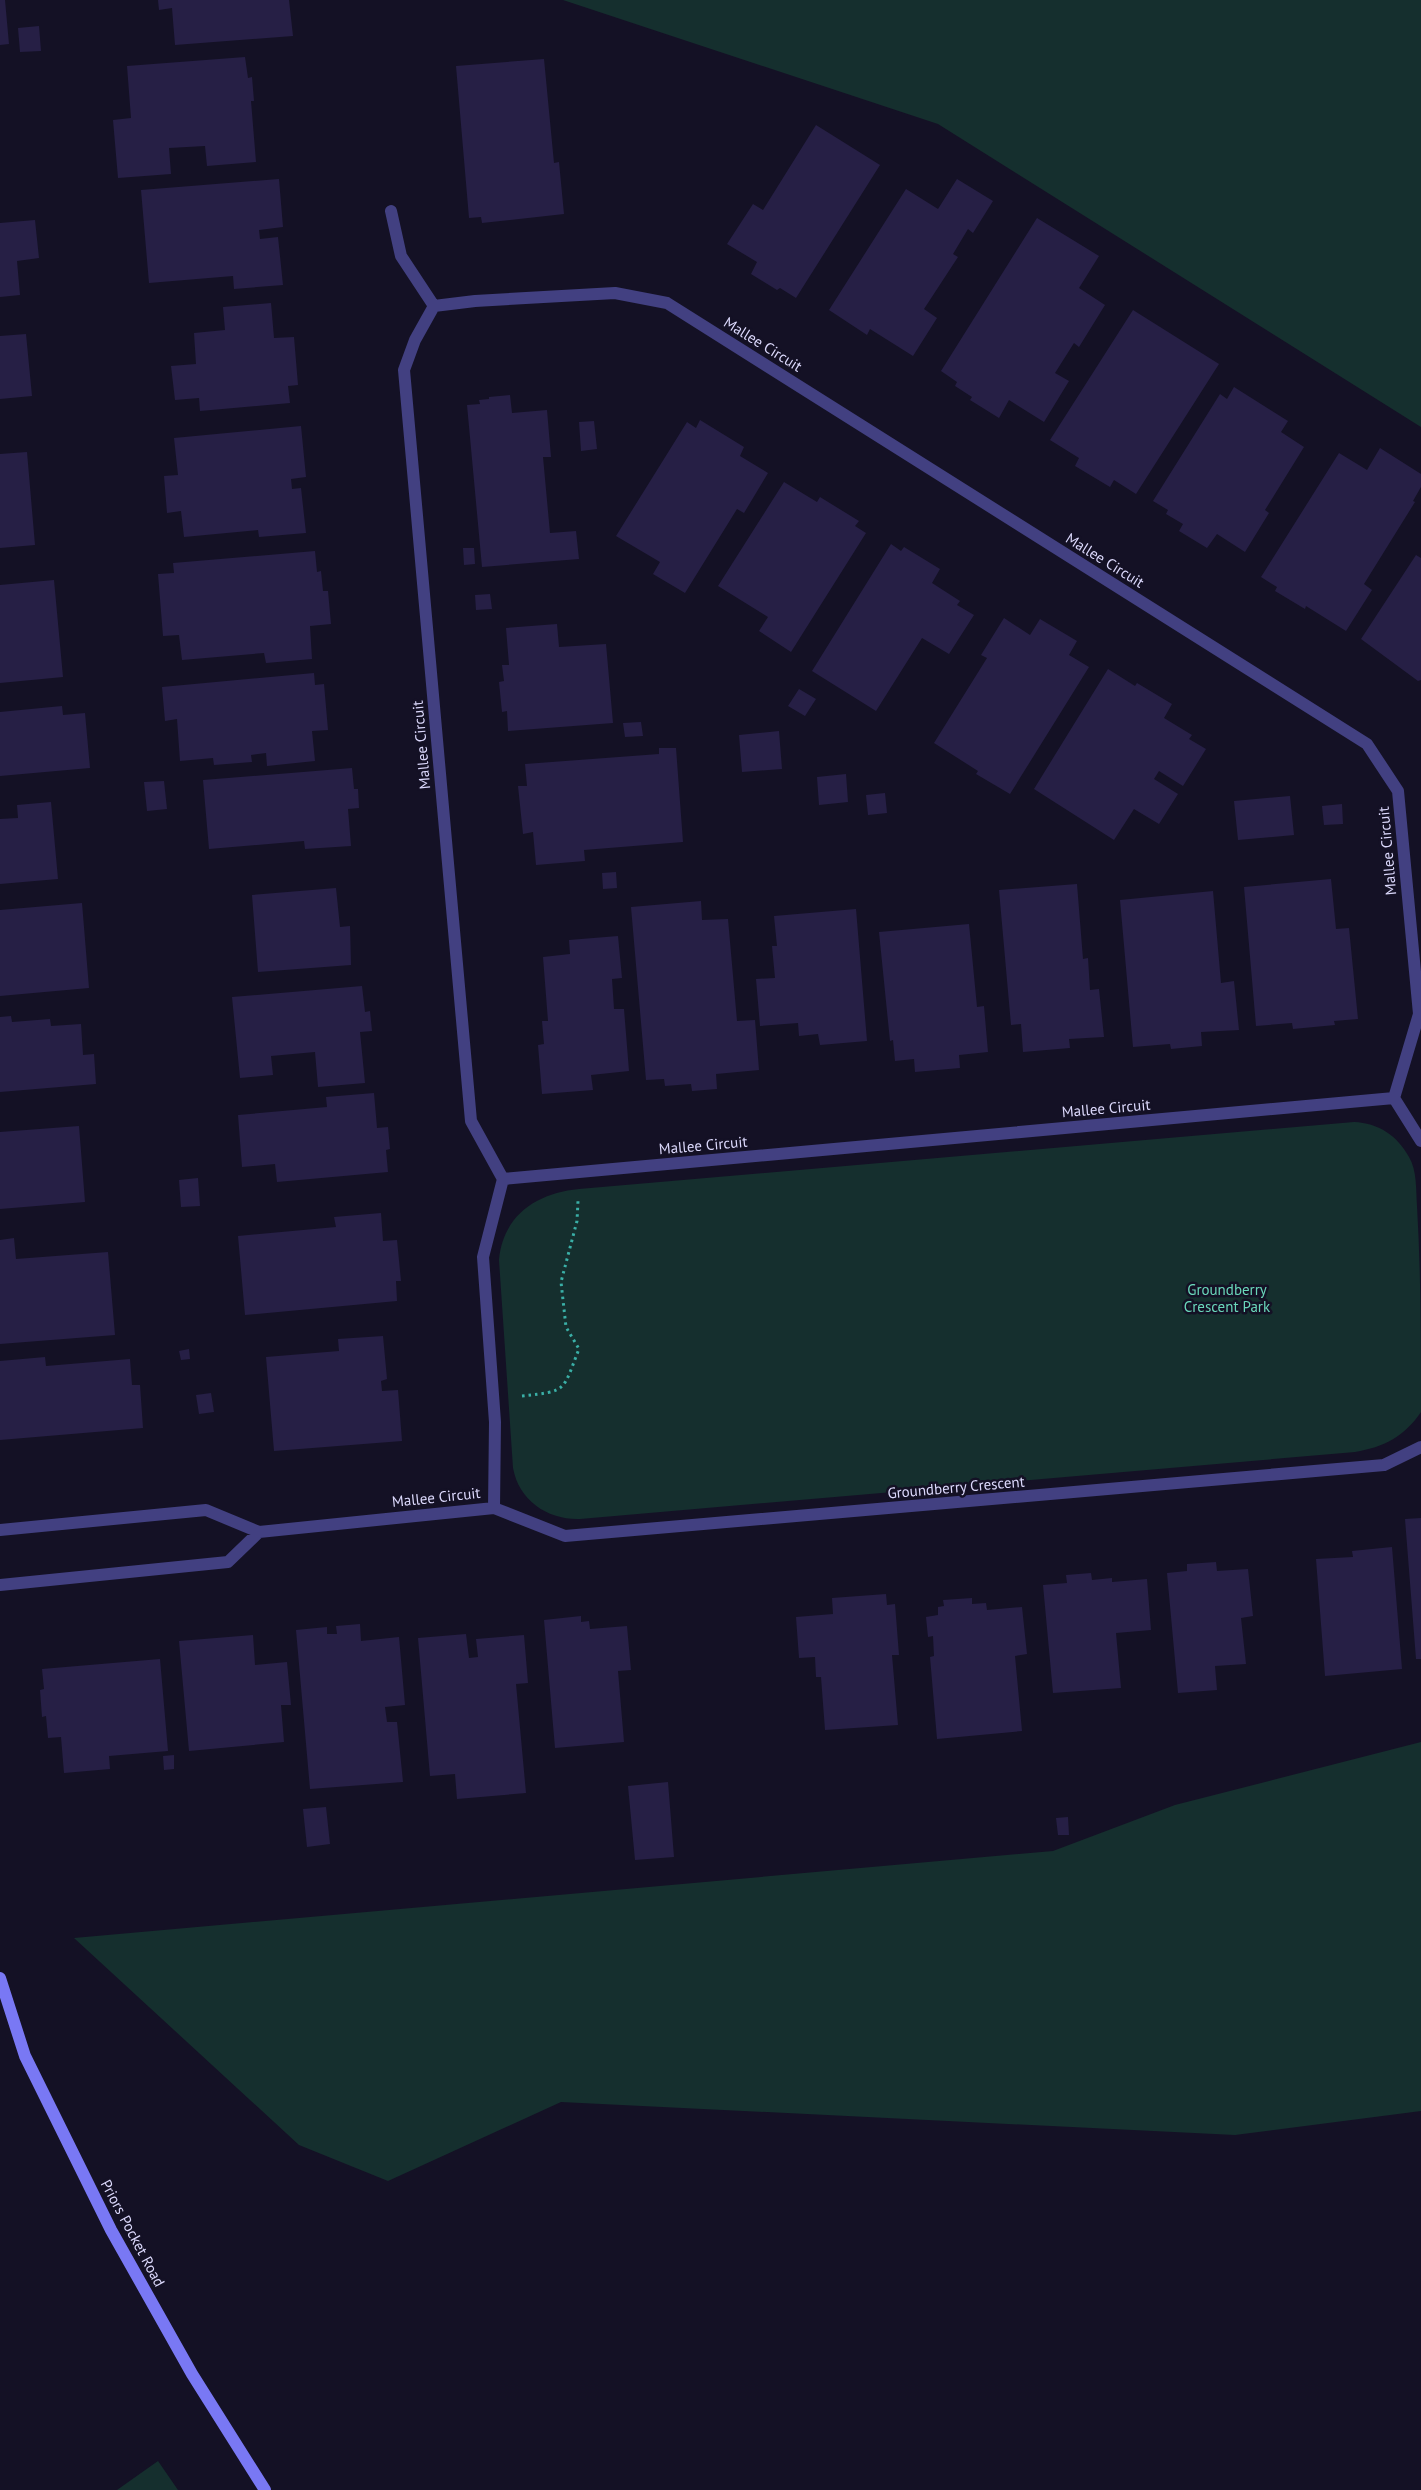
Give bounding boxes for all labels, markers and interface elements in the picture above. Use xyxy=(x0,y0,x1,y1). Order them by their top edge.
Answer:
street label: Mallee Circuit xyxy=(720,312,806,376)
street label: Mallee Circuit xyxy=(1062,528,1148,592)
street label: Mallee Circuit xyxy=(408,700,434,790)
street label: Mallee Circuit xyxy=(1374,806,1400,896)
street label: Mallee Circuit xyxy=(1061,1095,1151,1121)
street label: Mallee Circuit xyxy=(658,1132,748,1158)
park label: Groundberry Crescent Park xyxy=(1184,1280,1271,1316)
street label: Groundberry Crescent xyxy=(887,1472,1025,1502)
street label: Mallee Circuit xyxy=(391,1483,481,1511)
street label: Priors Pocket Road xyxy=(97,2176,169,2290)

